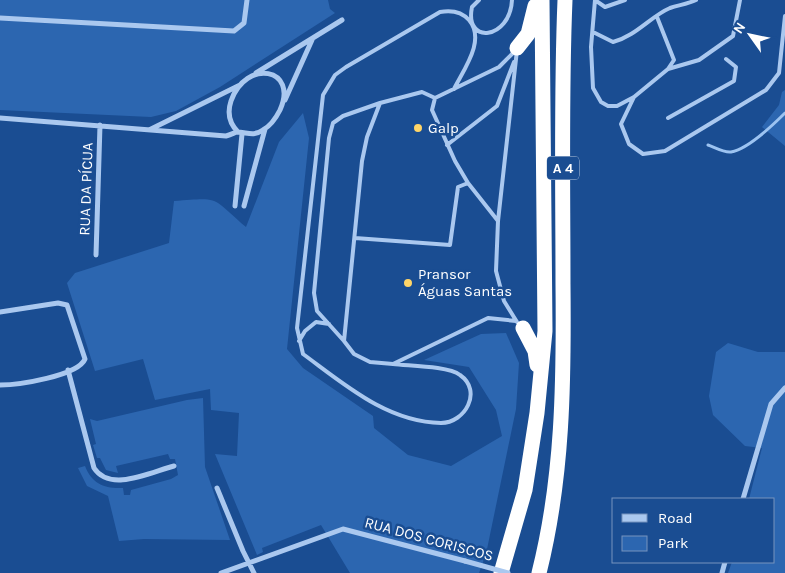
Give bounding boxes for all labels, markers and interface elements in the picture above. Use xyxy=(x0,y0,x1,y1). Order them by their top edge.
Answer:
north arrow xyxy=(725,10,775,60)
text: N xyxy=(730,19,749,37)
place label: Galp xyxy=(428,119,459,137)
marker: Galp xyxy=(412,122,424,134)
street label: RUA DA PÍCUA xyxy=(75,142,97,236)
road number: A 4 xyxy=(547,156,579,180)
place label: Pransor Águas Santas xyxy=(418,265,512,300)
marker: Pransor Águas Santas xyxy=(402,277,414,289)
legend xyxy=(612,498,775,563)
text: Road xyxy=(658,509,693,527)
street label: RUA DOS CORISCOS xyxy=(363,513,495,565)
text: Park xyxy=(658,534,688,552)

